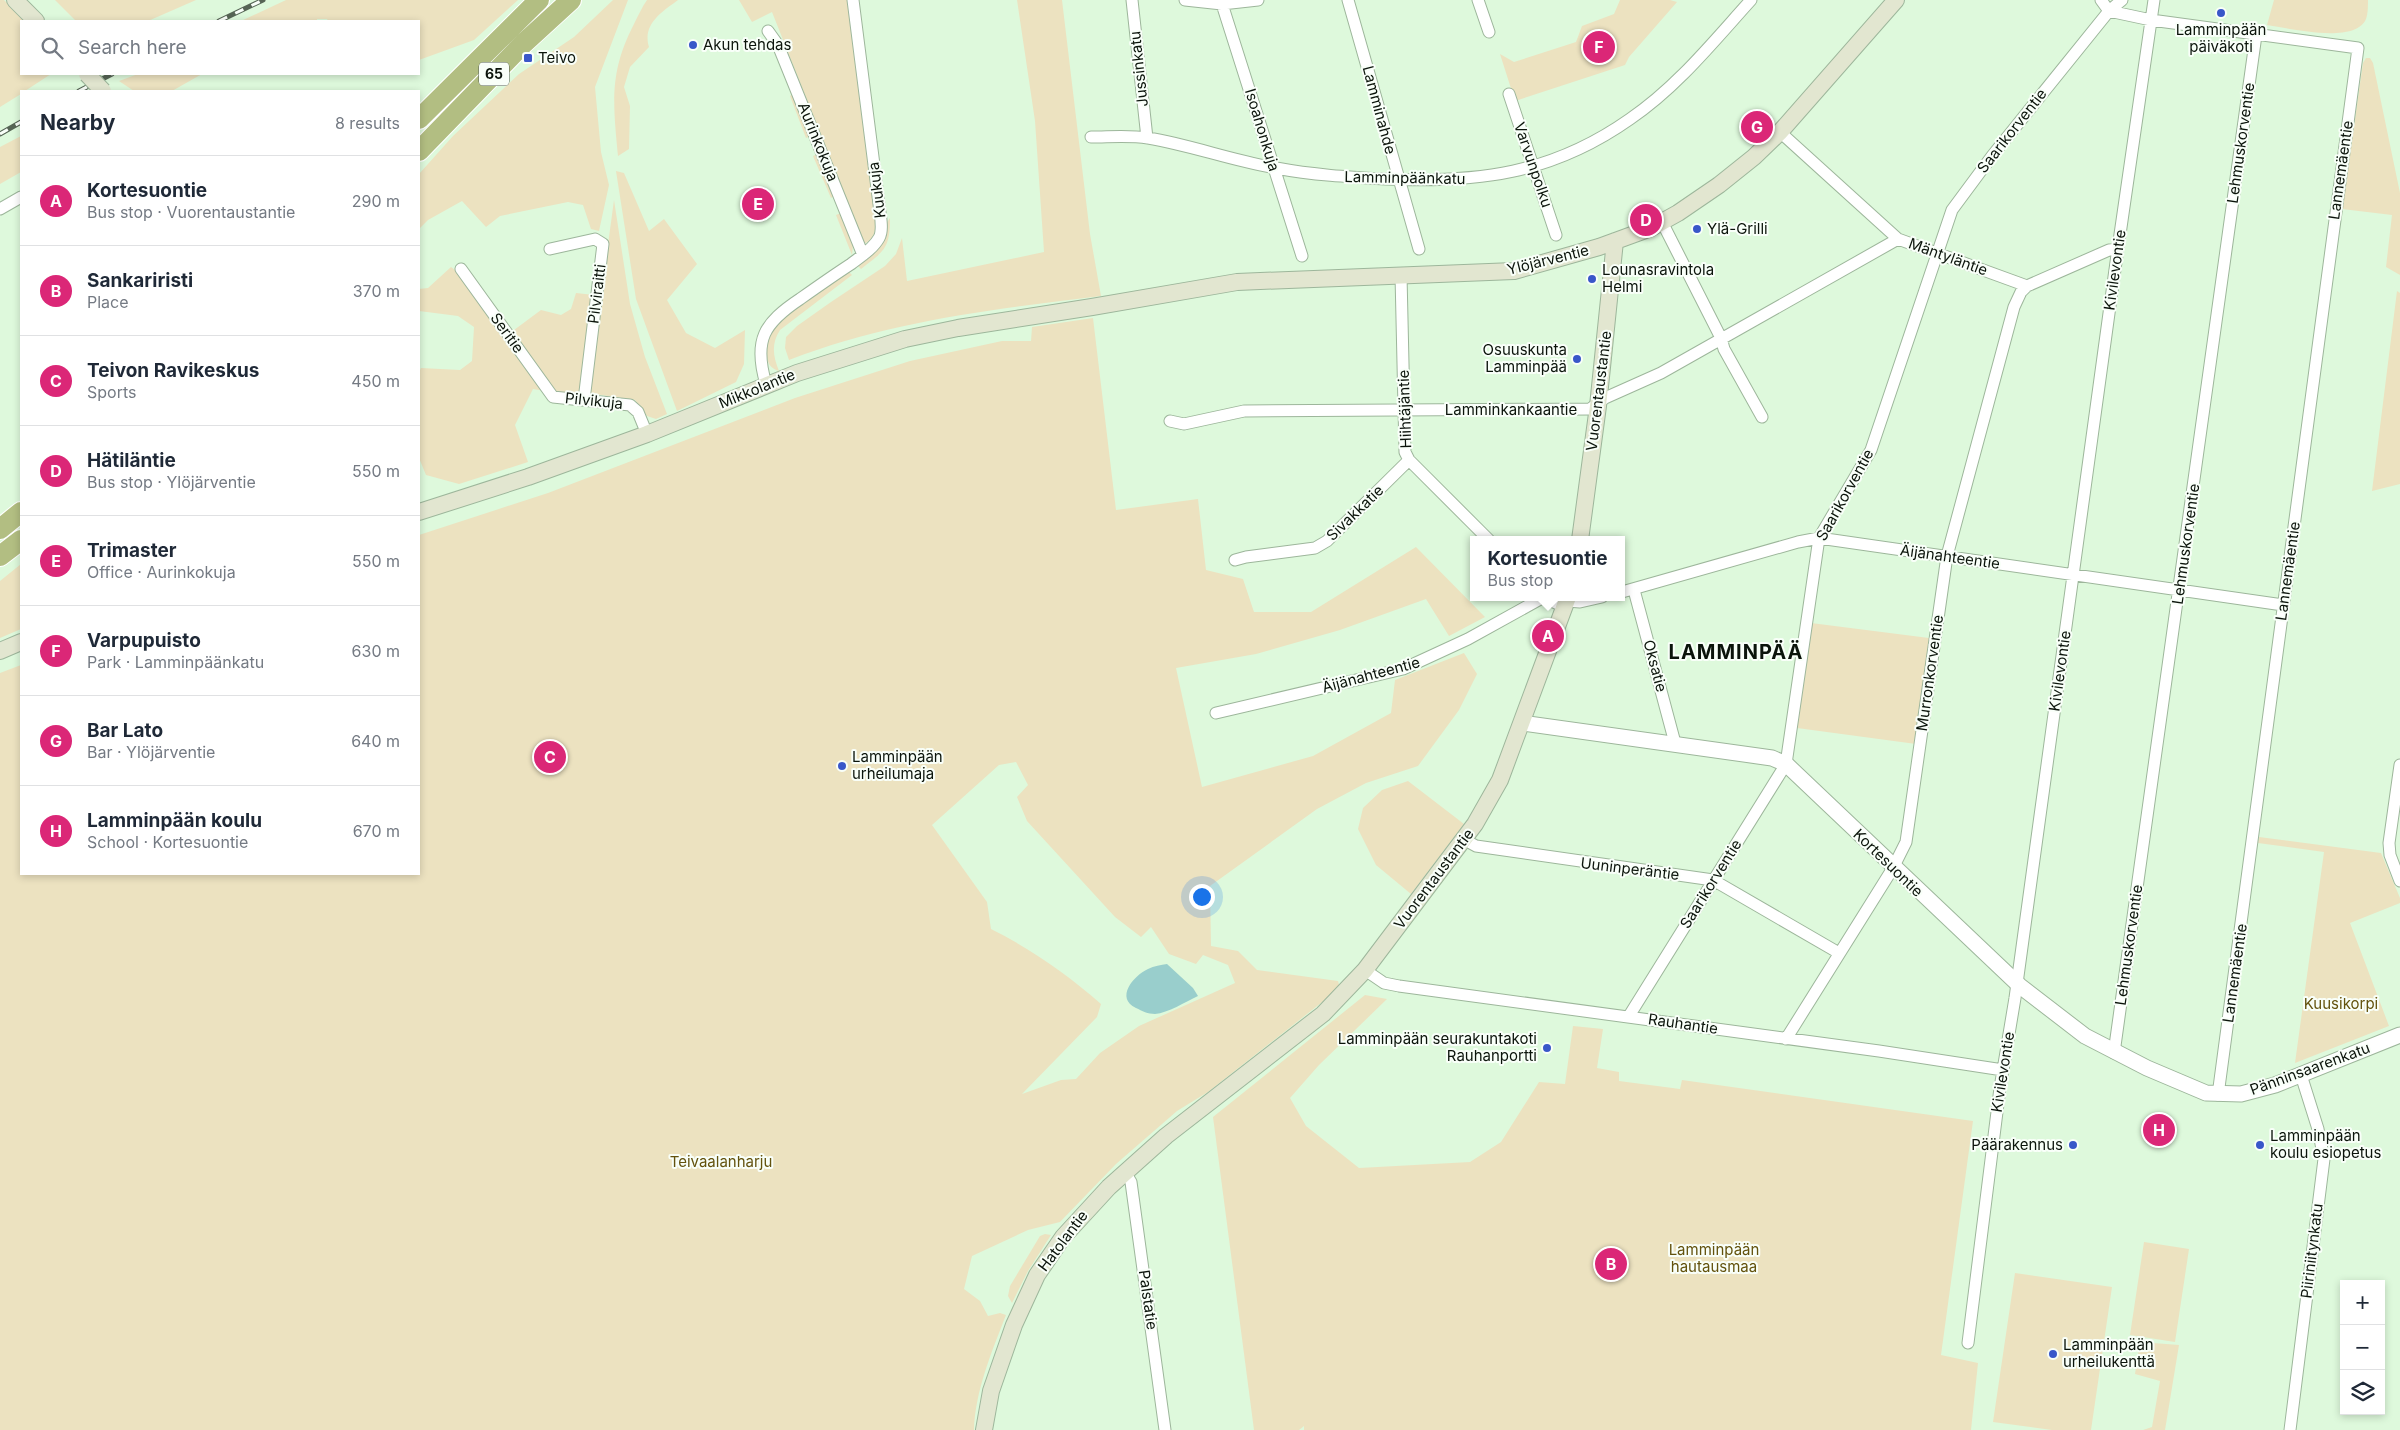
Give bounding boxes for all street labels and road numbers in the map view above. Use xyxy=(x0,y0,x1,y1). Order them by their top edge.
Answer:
street label: Jussinkatu xyxy=(1125,30,1152,108)
road number: 65 xyxy=(479,62,509,86)
street label: Lamminahde xyxy=(1359,64,1400,156)
street label: Lehmuskorventie xyxy=(2223,81,2258,205)
street label: Saarikorventie xyxy=(1973,85,2050,177)
street label: Isoahonkuja xyxy=(1241,86,1284,173)
street label: Aurinkokuja xyxy=(794,99,843,184)
street label: Lannemäentie xyxy=(2324,119,2357,221)
street label: Varvunpolku xyxy=(1510,120,1557,210)
street label: Kuukuja xyxy=(864,161,889,219)
street label: Lamminpäänkatu xyxy=(1344,167,1466,188)
street label: Kivilevontie xyxy=(2099,228,2130,312)
street label: Mäntyläntie xyxy=(1906,233,1990,280)
street label: Ylöjärventie xyxy=(1505,240,1591,279)
street label: Pilviraitti xyxy=(583,263,610,325)
street label: Seritie xyxy=(486,309,528,357)
street label: Vuorentaustantie xyxy=(1582,330,1615,452)
street label: Mikkolantie xyxy=(716,365,798,412)
street label: Hiihtäjäntie xyxy=(1394,369,1415,449)
street label: Pilvikuja xyxy=(564,388,624,413)
street label: Lamminkankaantie xyxy=(1445,400,1577,419)
street label: Saarikorventie xyxy=(1812,446,1878,544)
street label: Sivakkatie xyxy=(1322,481,1387,545)
street label: Lehmuskorventie xyxy=(2168,482,2203,606)
street label: Lannemäentie xyxy=(2271,520,2304,622)
street label: Äijänahteentie xyxy=(1899,540,2001,573)
street label: Murronkorventie xyxy=(1912,613,1947,732)
street label: Kivilevontie xyxy=(2044,629,2075,713)
street label: Oksatie xyxy=(1639,638,1672,694)
street label: Äijänahteentie xyxy=(1320,652,1422,697)
street label: Vuorentaustantie xyxy=(1390,825,1478,933)
street label: Kortesuontie xyxy=(1849,825,1927,901)
street label: Saarikorventie xyxy=(1676,836,1746,932)
street label: Uuninperäntie xyxy=(1580,853,1681,884)
street label: Lehmuskorventie xyxy=(2111,883,2146,1007)
street label: Lannemäentie xyxy=(2218,922,2251,1024)
street label: Rauhantie xyxy=(1647,1009,1719,1038)
street label: Kivilevontie xyxy=(1987,1030,2018,1114)
street label: Pänninsaarenkatu xyxy=(2247,1038,2372,1099)
street label: Piiriniitynkatu xyxy=(2296,1202,2327,1299)
street label: Hatolantie xyxy=(1033,1206,1092,1275)
street label: Palstatie xyxy=(1135,1269,1162,1331)

